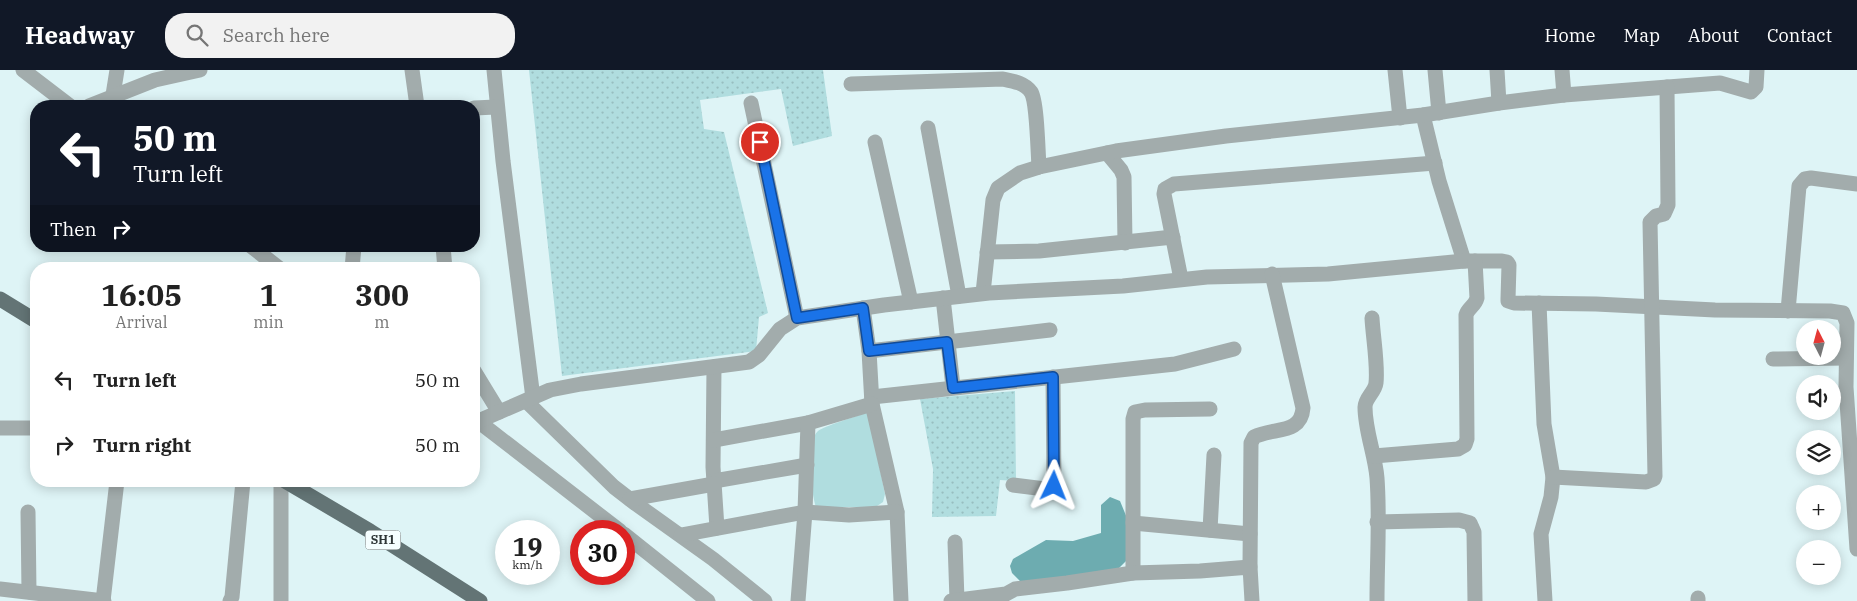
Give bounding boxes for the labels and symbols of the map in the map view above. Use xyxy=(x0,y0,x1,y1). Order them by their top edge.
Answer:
pin xyxy=(739,121,781,163)
north arrow xyxy=(1796,320,1841,365)
position arrow xyxy=(1027,459,1079,511)
speed limit sign: 30 xyxy=(570,520,635,585)
road number: SH1 xyxy=(366,530,400,550)

